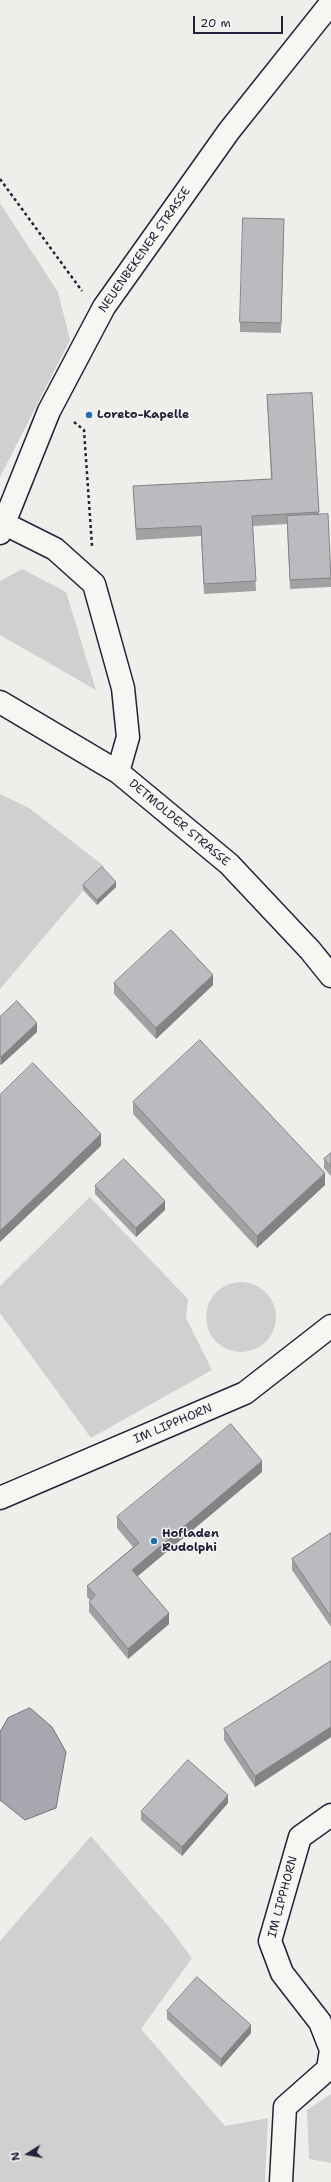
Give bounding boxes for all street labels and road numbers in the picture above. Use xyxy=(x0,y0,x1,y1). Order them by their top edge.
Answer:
street label: NEUENBEKENER STRASSE xyxy=(96,184,194,316)
street label: DETMOLDER STRASSE xyxy=(126,777,232,869)
street label: IM LIPPHORN xyxy=(131,1401,215,1447)
street label: IM LIPPHORN xyxy=(265,1855,301,1939)

